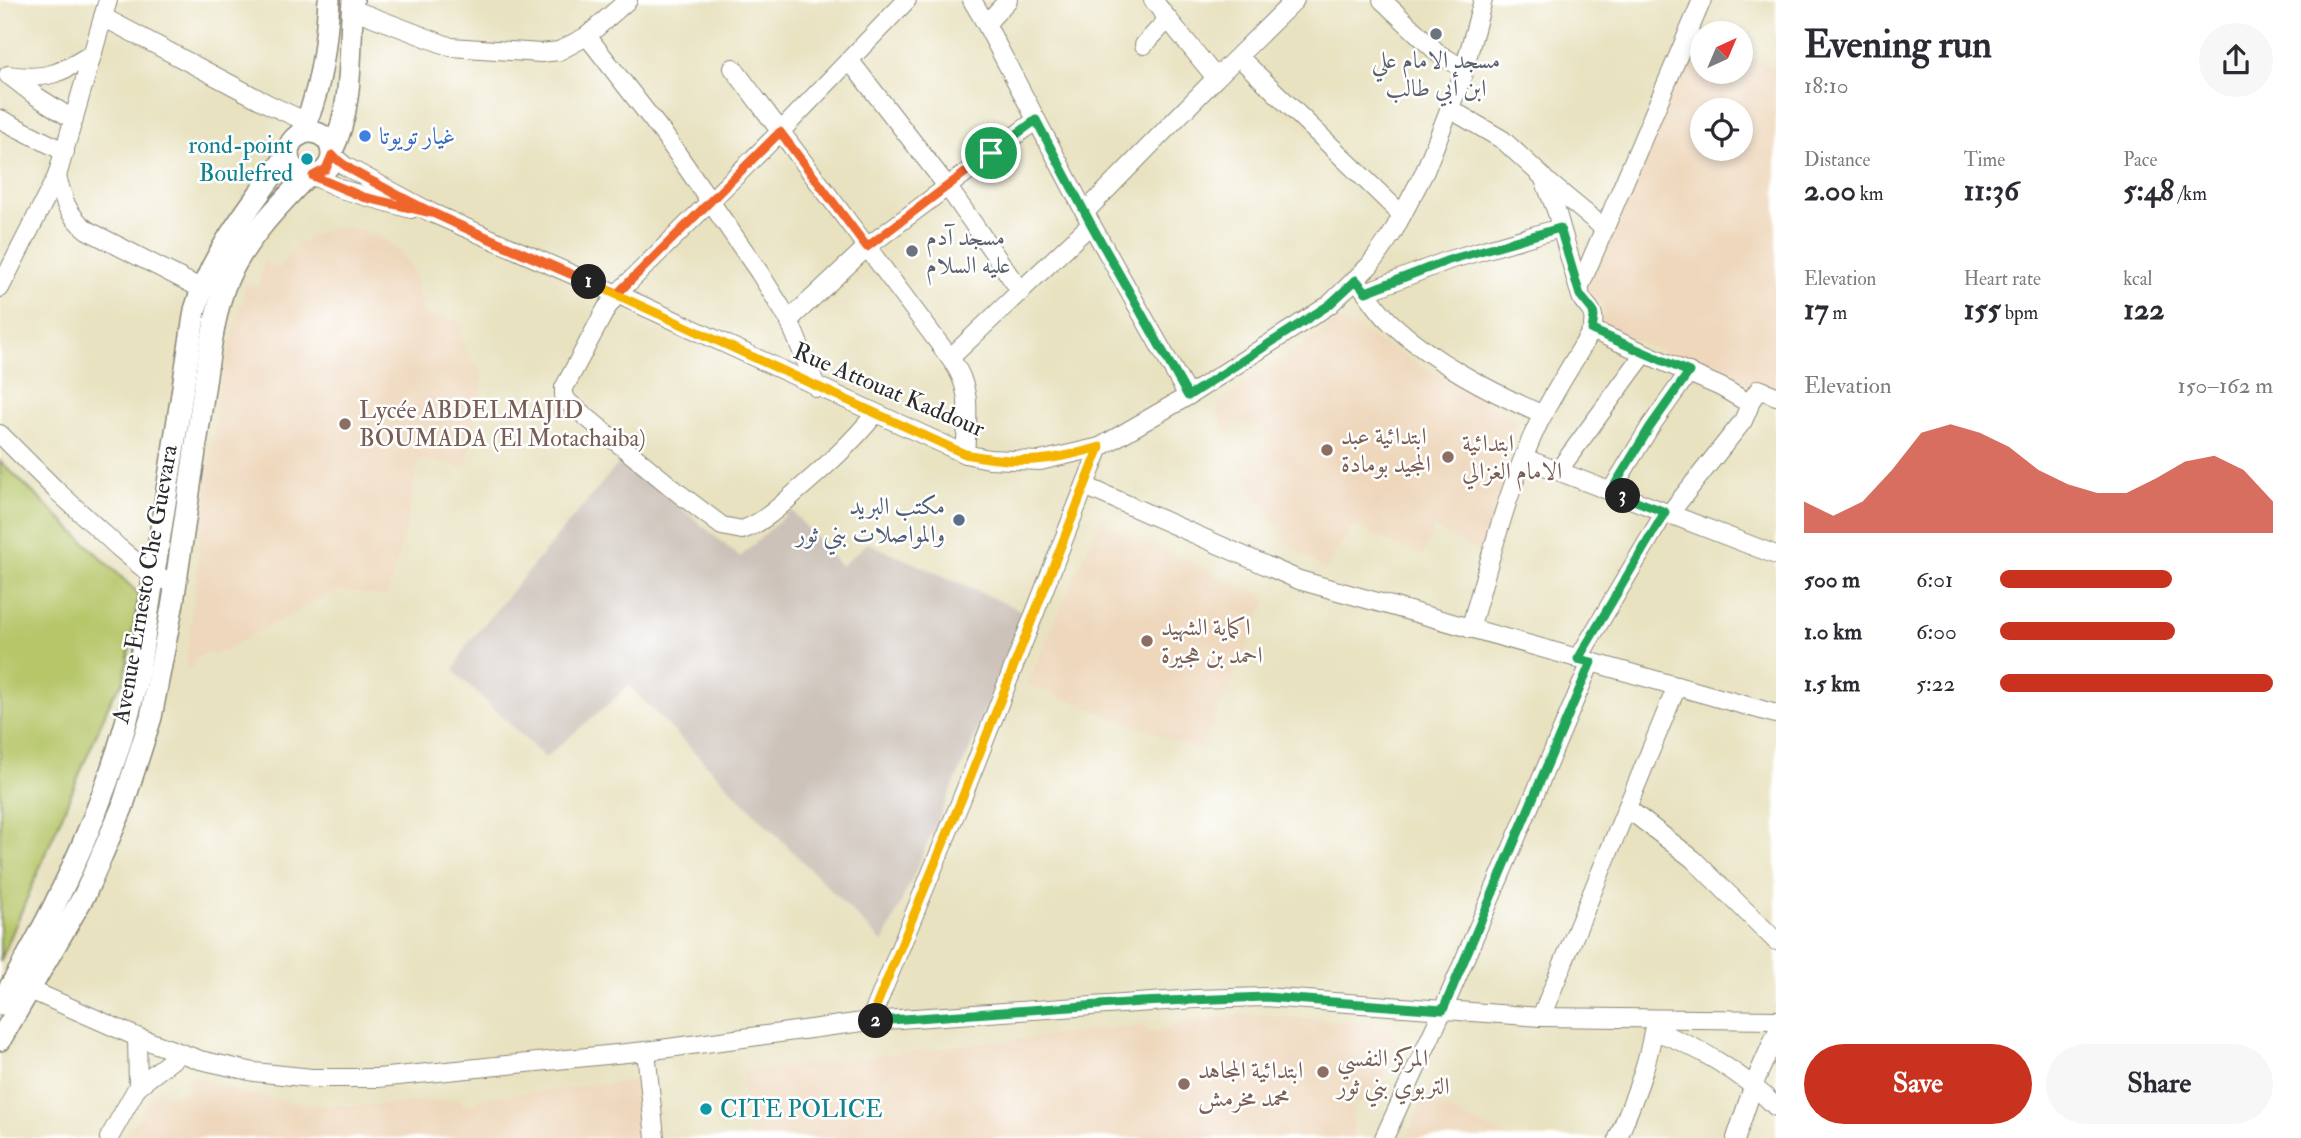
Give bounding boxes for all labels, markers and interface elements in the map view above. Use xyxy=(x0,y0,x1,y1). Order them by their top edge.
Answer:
north arrow xyxy=(1690,21,1754,84)
map controls xyxy=(1690,21,1753,161)
text: Evening run xyxy=(1804,21,1992,69)
button: share xyxy=(2199,23,2273,97)
marker: مسجد الامام علي ابن أبي طالب xyxy=(1428,26,1444,42)
place label: مسجد الامام علي ابن أبي طالب xyxy=(1372,45,1500,107)
text: 18:10 xyxy=(1804,71,1849,100)
button: locate xyxy=(1690,98,1753,161)
place label: غيار تويوتا xyxy=(379,121,455,152)
pin xyxy=(961,123,1021,183)
marker: غيار تويوتا xyxy=(357,128,373,144)
place label: rond-point Boulefred xyxy=(188,130,293,189)
icon: arrive xyxy=(972,134,1010,172)
text: Distance xyxy=(1804,148,1870,172)
text: Time xyxy=(1964,148,2005,172)
text: Pace xyxy=(2123,148,2157,172)
marker: rond-point Boulefred xyxy=(299,151,315,167)
text: 2.00 xyxy=(1804,172,1856,209)
text: 11:36 xyxy=(1964,172,2019,209)
text: 5:48 xyxy=(2123,172,2174,209)
text: km xyxy=(1856,182,1884,206)
text: /km xyxy=(2174,182,2207,206)
place label: مسجد آدم عليه السلام xyxy=(926,222,1011,286)
marker: مسجد آدم عليه السلام xyxy=(904,243,920,259)
pin: 1 xyxy=(572,264,606,300)
text: Elevation xyxy=(1804,267,1876,291)
text: Heart rate xyxy=(1964,267,2041,291)
text: kcal xyxy=(2123,267,2152,291)
text: 1 xyxy=(585,269,592,293)
text: 17 xyxy=(1804,291,1828,328)
text: 155 xyxy=(1964,291,2001,328)
text: 122 xyxy=(2123,291,2164,328)
text: m xyxy=(1828,301,1847,325)
text: bpm xyxy=(2001,301,2038,325)
street label: Rue Attouat Kaddour xyxy=(789,336,989,444)
text: Elevation xyxy=(1804,371,1892,400)
text: 150–162 m xyxy=(2177,371,2273,400)
place label: Lycée ABDELMAJID BOUMADA (El Motachaiba) xyxy=(359,395,646,454)
marker: Lycée ABDELMAJID BOUMADA (El Motachaiba) xyxy=(337,416,353,432)
place label: ابتدائية عبد المجيد بومادة xyxy=(1341,421,1431,480)
place label: ابتدائية الامام الغزالي xyxy=(1462,428,1562,492)
street label: Avenue Ernesto Che Guevara xyxy=(105,441,185,727)
marker: ابتدائية عبد المجيد بومادة xyxy=(1319,442,1335,458)
marker: ابتدائية الامام الغزالي xyxy=(1440,449,1456,465)
pin: 3 xyxy=(1606,478,1640,514)
text: 3 xyxy=(1619,483,1626,507)
place label: مكتب البريد والمواصلات بني ثور xyxy=(794,491,945,556)
marker: مكتب البريد والمواصلات بني ثور xyxy=(951,512,967,528)
text: 500 m xyxy=(1804,565,1860,594)
text: 6:01 xyxy=(1916,565,1953,594)
place label: اكماية الشهيد احمد بن هجيرة xyxy=(1161,612,1263,671)
text: 1.0 km xyxy=(1804,617,1862,646)
text: 6:00 xyxy=(1916,617,1957,646)
marker: اكماية الشهيد احمد بن هجيرة xyxy=(1139,633,1155,649)
text: 1.5 km xyxy=(1804,669,1860,698)
text: 5:22 xyxy=(1916,669,1955,698)
pin: 2 xyxy=(858,1004,894,1038)
text: 2 xyxy=(871,1008,880,1032)
place label: المركز النفسي التربوي بني ثور xyxy=(1335,1043,1450,1108)
button: Save xyxy=(1804,1044,2032,1124)
button: Share xyxy=(2046,1044,2273,1124)
place label: ابتدائية المجاهد محمد مخرمش xyxy=(1198,1055,1303,1114)
marker: المركز النفسي التربوي بني ثور xyxy=(1315,1064,1331,1080)
marker: ابتدائية المجاهد محمد مخرمش xyxy=(1176,1076,1192,1092)
place label: CITE POLICE xyxy=(720,1094,883,1125)
marker: CITE POLICE xyxy=(698,1101,714,1117)

